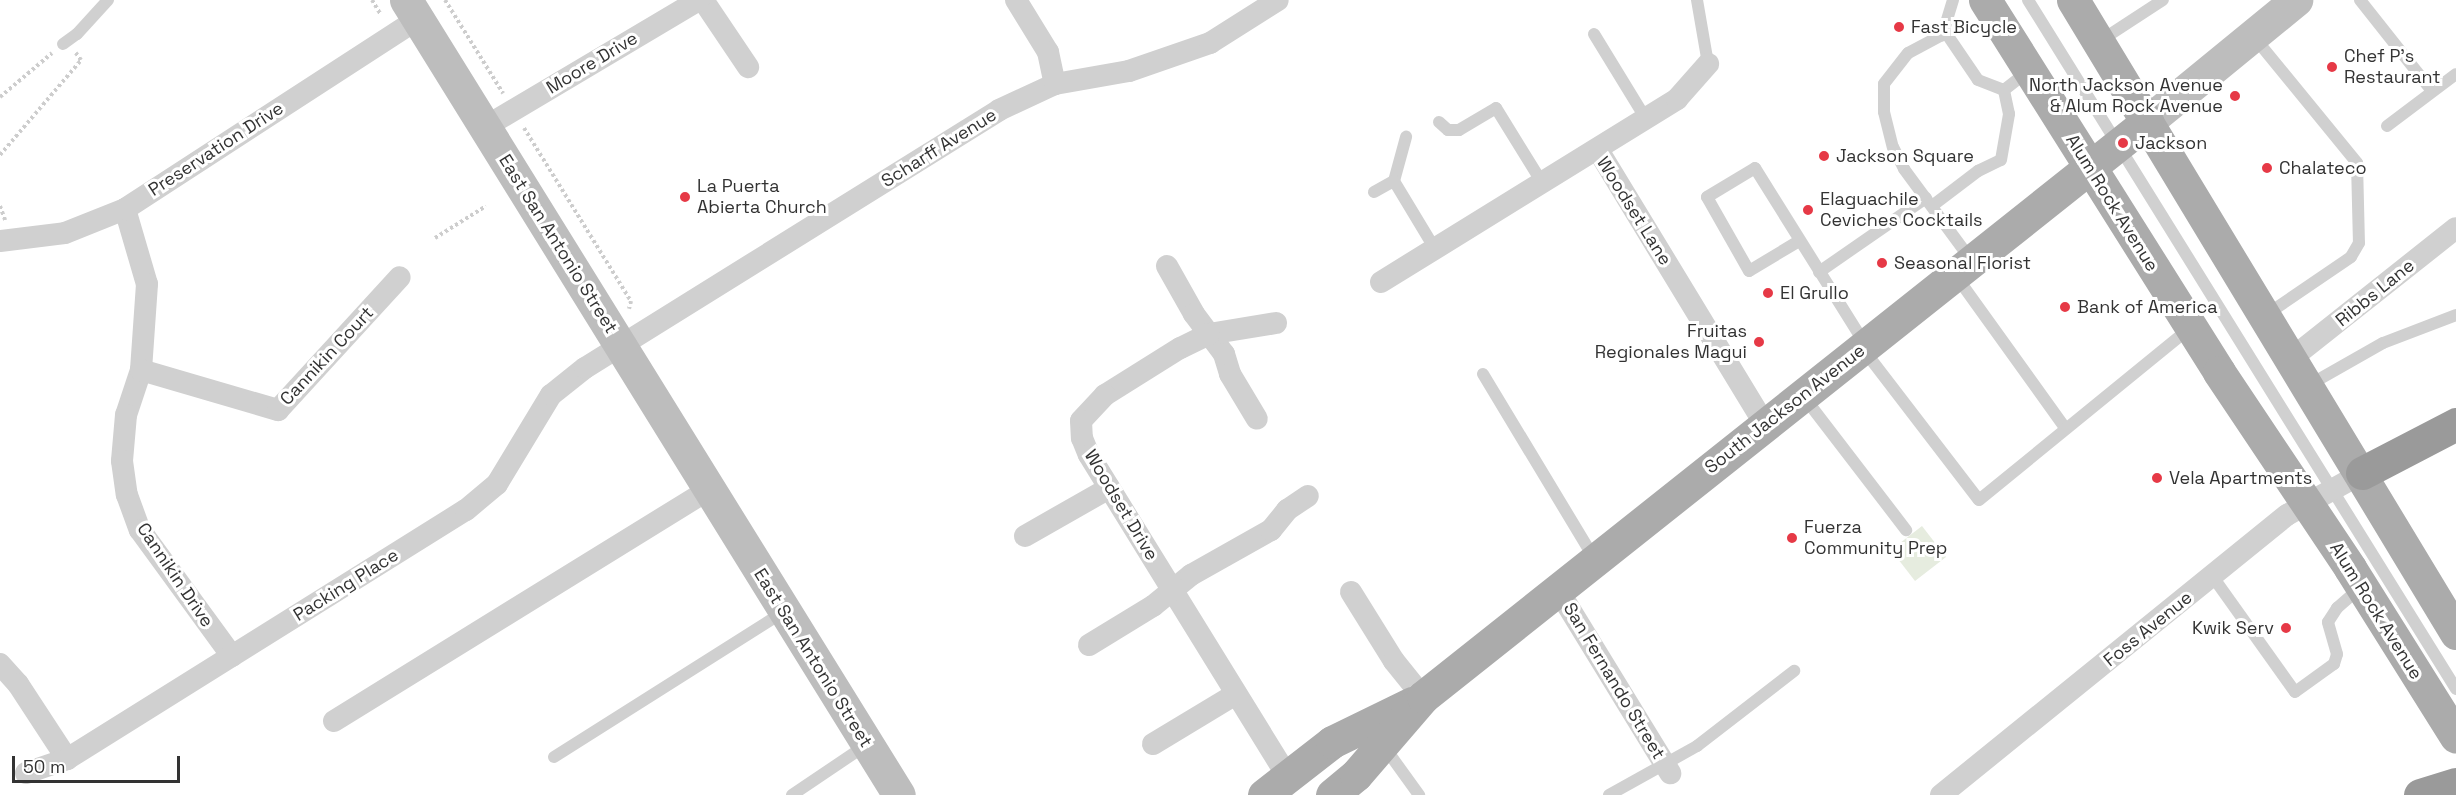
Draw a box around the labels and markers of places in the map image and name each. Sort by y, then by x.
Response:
place label: Fast Bicycle [1911,16,2017,38]
marker: Fast Bicycle [1892,20,1906,34]
place label: Chef P's Restaurant [2344,46,2441,88]
marker: Chef P's Restaurant [2325,60,2339,74]
place label: North Jackson Avenue & Alum Rock Avenue [2029,75,2223,118]
marker: North Jackson Avenue & Alum Rock Avenue [2228,89,2242,103]
place label: Jackson [2135,132,2207,154]
marker: Jackson [2116,136,2130,150]
place label: Jackson Square [1836,145,1974,167]
marker: Jackson Square [1817,149,1831,163]
place label: Chalateco [2279,157,2367,179]
marker: Chalateco [2260,161,2274,175]
place label: La Puerta Abierta Church [697,176,827,219]
place label: Elaguachile Ceviches Cocktails [1820,189,1983,232]
marker: La Puerta Abierta Church [678,190,692,204]
marker: Elaguachile Ceviches Cocktails [1801,203,1815,217]
place label: Seasonal Florist [1894,252,2031,274]
marker: Seasonal Florist [1875,256,1889,270]
place label: El Grullo [1780,282,1849,304]
marker: El Grullo [1761,286,1775,300]
place label: Bank of America [2077,296,2218,318]
marker: Bank of America [2058,300,2072,314]
place label: Fruitas Regionales Magui [1595,321,1747,364]
marker: Fruitas Regionales Magui [1752,335,1766,349]
place label: Vela Apartments [2169,467,2313,489]
marker: Vela Apartments [2150,471,2164,485]
place label: Fuerza Community Prep [1804,517,1947,560]
marker: Fuerza Community Prep [1785,531,1799,545]
place label: Kwik Serv [2192,617,2274,639]
marker: Kwik Serv [2279,621,2293,635]

